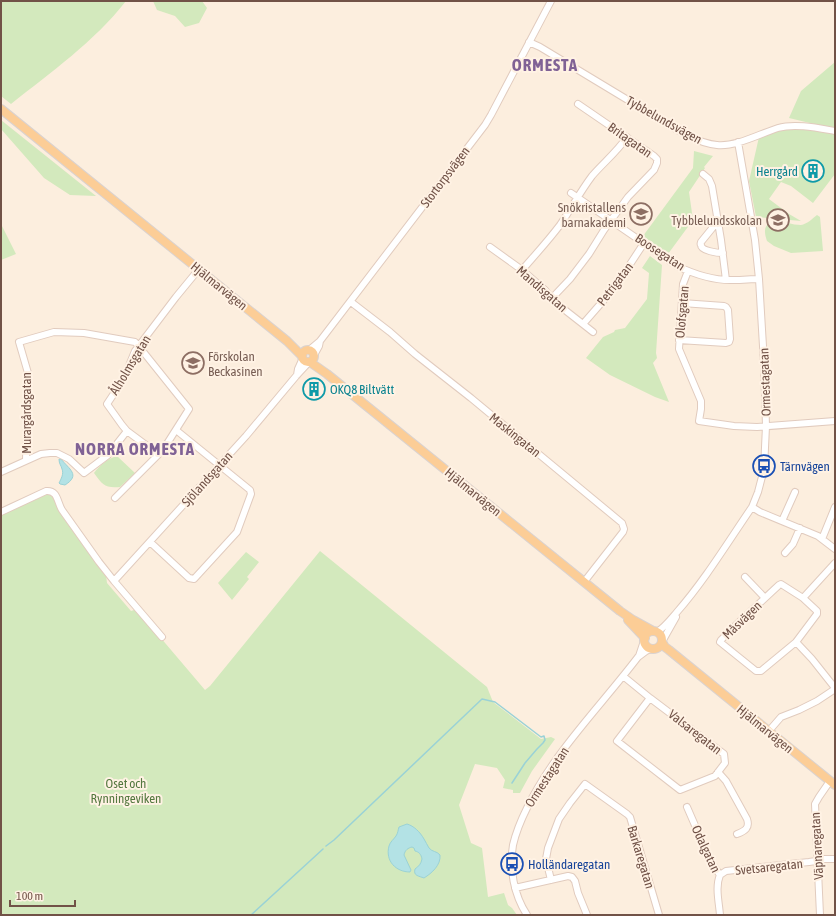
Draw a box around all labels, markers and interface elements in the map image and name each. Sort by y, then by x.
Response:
district label: ORMESTA [512,55,578,75]
street label: Tybbelundsvägen [623,93,705,147]
street label: Britagatan [605,119,655,161]
street label: Stortorpsvägen [417,144,473,210]
building icon: Herrgård [800,158,826,184]
place label: Herrgård [756,164,798,179]
place label: Snökristallens barnakademi [558,200,626,230]
school or university icon: Snökristallens barnakademi [628,201,654,227]
school or university icon: Tybblelundsskolan [765,207,791,233]
place label: Tybblelundsskolan [671,213,762,228]
street label: Boosegatan [632,230,688,274]
street label: Hjälmarvägen [188,259,250,313]
street label: Petrigatan [594,259,636,309]
street label: Mandisgatan [514,263,570,315]
street label: Olofsgatan [672,285,692,339]
street label: Ålholmsgatan [106,332,154,398]
street label: Ormestagatan [756,347,774,417]
place label: Förskolan Beckasinen [208,349,263,379]
school or university icon: Förskolan Beckasinen [180,350,206,376]
street label: Murargårdsgatan [19,372,34,454]
building icon: OKQ8 Biltvätt [301,376,327,402]
place label: OKQ8 Biltvätt [330,382,394,397]
street label: Maskingatan [486,410,544,460]
district label: NORRA ORMESTA [75,439,195,459]
street label: Sjölandsgatan [178,448,236,510]
bus stop icon: Tärnvägen [751,453,777,479]
place label: Tärnvägen [780,459,830,474]
street label: Hjälmarvägen [442,465,504,519]
street label: Måsvägen [719,598,765,642]
street label: Hjälmarvägen [734,702,796,756]
street label: Valsaregatan [665,707,725,757]
street label: Ormestagatan [522,744,572,810]
park label: Oset och Rynningeviken [91,776,161,806]
street label: Väpnaregatan [808,812,826,880]
street label: Odalgatan [689,823,723,875]
street label: Barkaregatan [624,824,658,890]
bus stop icon: Holländaregatan [499,851,525,877]
street label: Svetsaregatan [734,856,804,878]
place label: Holländaregatan [528,857,610,872]
scale bar [10,882,75,908]
text: 100 m [16,889,43,903]

